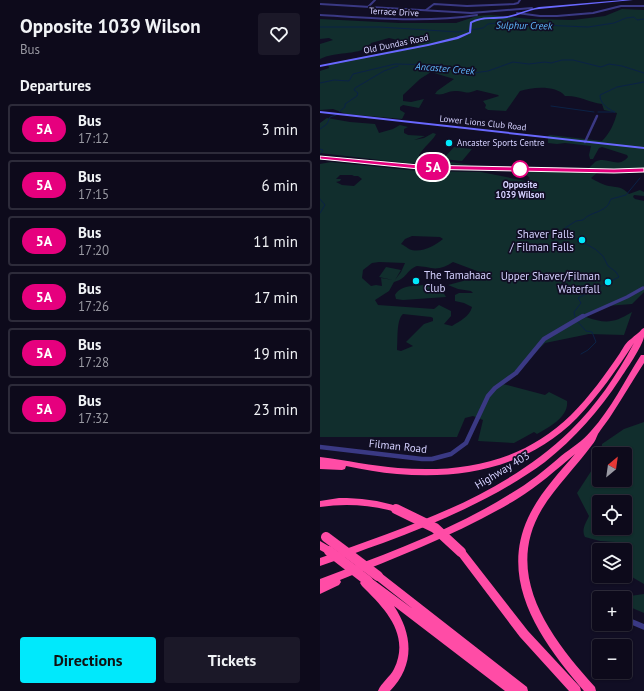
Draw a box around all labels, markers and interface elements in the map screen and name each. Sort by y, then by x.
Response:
street label: Terrace Drive [369,5,420,18]
button: heart [258,13,300,55]
text: Opposite 1039 Wilson [20,14,201,38]
water label: Sulphur Creek [496,19,553,33]
street label: Old Dundas Road [362,31,430,56]
text: Bus [20,41,40,58]
water label: Ancaster Creek [414,59,476,78]
text: Departures [20,76,91,95]
text: Bus [78,111,101,130]
street label: Lower Lions Club Road [439,112,527,133]
text: 5A [36,120,52,138]
text: 3 min [261,120,298,139]
text: 17:12 [78,130,109,147]
place label: Ancaster Sports Centre [457,137,545,148]
marker: Ancaster Sports Centre [444,138,454,148]
line badge: 5A [415,154,451,180]
text: 5A [425,158,441,176]
marker: Opposite 1039 Wilson [511,160,529,178]
text: Bus [78,167,101,186]
text: 5A [36,176,52,194]
text: 6 min [261,176,298,195]
place label: Opposite 1039 Wilson [496,179,545,200]
text: 17:15 [78,186,109,203]
text: Bus [78,223,101,242]
place label: Shaver Falls / Filman Falls [509,227,574,254]
text: 5A [36,232,52,250]
text: 11 min [253,232,298,251]
marker: Shaver Falls / Filman Falls [577,235,587,245]
text: 17:20 [78,242,109,259]
place label: The Tamahaac Club [424,268,491,295]
place label: Upper Shaver/Filman Waterfall [501,269,601,296]
marker: The Tamahaac Club [411,276,421,286]
marker: Upper Shaver/Filman Waterfall [603,277,613,287]
text: Bus [78,279,101,298]
text: 5A [36,288,52,306]
text: 17 min [254,288,298,307]
text: 17:26 [78,298,109,315]
text: Bus [78,335,101,354]
text: 5A [36,344,52,362]
text: 19 min [253,344,298,363]
text: 17:28 [78,354,109,371]
text: Bus [78,391,101,410]
text: 5A [36,400,52,418]
text: 23 min [253,400,298,419]
text: 17:32 [78,410,109,427]
street label: Filman Road [368,436,428,456]
north arrow [592,447,632,487]
map controls [592,447,632,679]
street label: Highway 403 [472,448,532,492]
button: locate [592,495,632,535]
button: layers [592,543,632,583]
button: + [592,591,632,631]
button: Directions [20,637,156,683]
button: Tickets [164,637,300,683]
button: − [592,639,632,679]

